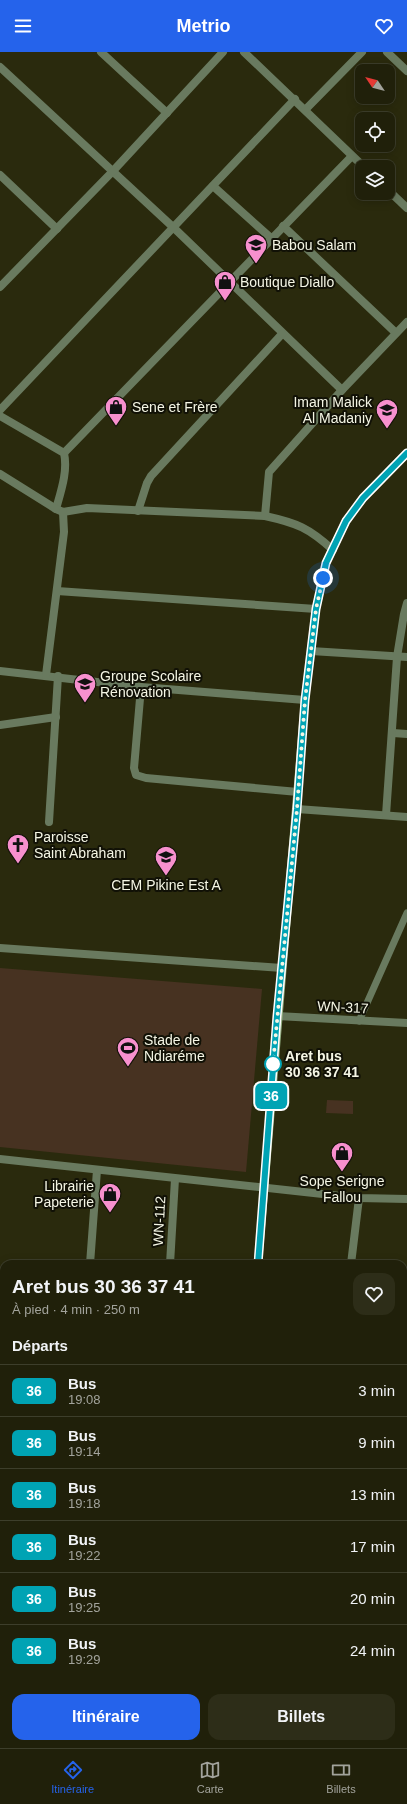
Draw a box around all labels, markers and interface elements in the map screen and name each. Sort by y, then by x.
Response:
icon: menu [12,15,34,37]
icon: heart [373,15,395,37]
text: Metrio [177,16,231,36]
north arrow [355,64,395,104]
map controls [355,64,395,200]
button: locate [355,112,395,152]
button: layers [355,160,395,200]
school or university icon: Babou Salam [243,232,269,265]
place label: Babou Salam [272,237,356,253]
shop icon: Boutique Diallo [212,269,238,302]
place label: Boutique Diallo [240,274,334,290]
shop icon: Sene et Frère [103,394,129,427]
place label: Imam Malick Al Madaniy [293,394,373,426]
school or university icon: Imam Malick Al Madaniy [374,397,400,430]
place label: Sene et Frère [132,399,218,415]
your location [313,568,333,588]
place label: Groupe Scolaire Rénovation [100,668,201,700]
school or university icon: Groupe Scolaire Rénovation [72,671,98,704]
place label: Paroisse Saint Abraham [34,829,126,861]
church icon: Paroisse Saint Abraham [5,832,31,865]
school or university icon: CEM Pikine Est A [153,844,179,877]
place label: CEM Pikine Est A [111,877,222,893]
street label: WN-317 [317,998,369,1016]
place label: Stade de Ndiaréme [144,1032,205,1064]
sports icon: Stade de Ndiaréme [115,1035,141,1068]
place label: Aret bus 30 36 37 41 [285,1048,359,1080]
marker: Aret bus 30 36 37 41 [264,1055,282,1073]
line badge: 36 [253,1083,289,1109]
text: 36 [263,1088,279,1104]
shop icon: Sope Serigne Fallou [329,1140,355,1173]
place label: Sope Serigne Fallou [300,1173,385,1205]
place label: Librairie Papeterie [34,1178,94,1210]
shop icon: Librairie Papeterie [97,1181,123,1214]
street label: WN-112 [150,1195,168,1247]
button: heart [353,1273,395,1315]
text: Aret bus 30 36 37 41 [12,1276,195,1297]
text: À pied · 4 min · 250 m [12,1302,140,1317]
text: Départs [12,1337,68,1354]
text: Bus [68,1375,96,1392]
text: 3 min [358,1382,395,1399]
text: 36 [26,1383,42,1399]
text: 19:08 [68,1392,101,1407]
text: Bus [68,1427,96,1444]
text: 9 min [358,1434,395,1451]
text: 36 [26,1435,42,1451]
text: 19:14 [68,1444,101,1459]
text: Bus [68,1479,96,1496]
text: 13 min [350,1486,395,1503]
text: 36 [26,1487,42,1503]
text: 19:18 [68,1496,101,1511]
text: Bus [68,1531,96,1548]
text: 17 min [350,1538,395,1555]
text: 36 [26,1539,42,1555]
text: 19:22 [68,1548,101,1563]
text: Bus [68,1583,96,1600]
text: 20 min [350,1590,395,1607]
text: 36 [26,1591,42,1607]
text: 19:25 [68,1600,101,1615]
text: Bus [68,1635,96,1652]
text: 24 min [350,1642,395,1659]
text: 36 [26,1643,42,1659]
text: 19:29 [68,1652,101,1667]
button: Itinéraire [12,1694,200,1740]
button: Billets [208,1694,395,1740]
tab: Itinéraire [51,1759,94,1795]
tab: Carte [197,1759,224,1795]
tab: Billets [326,1759,356,1795]

